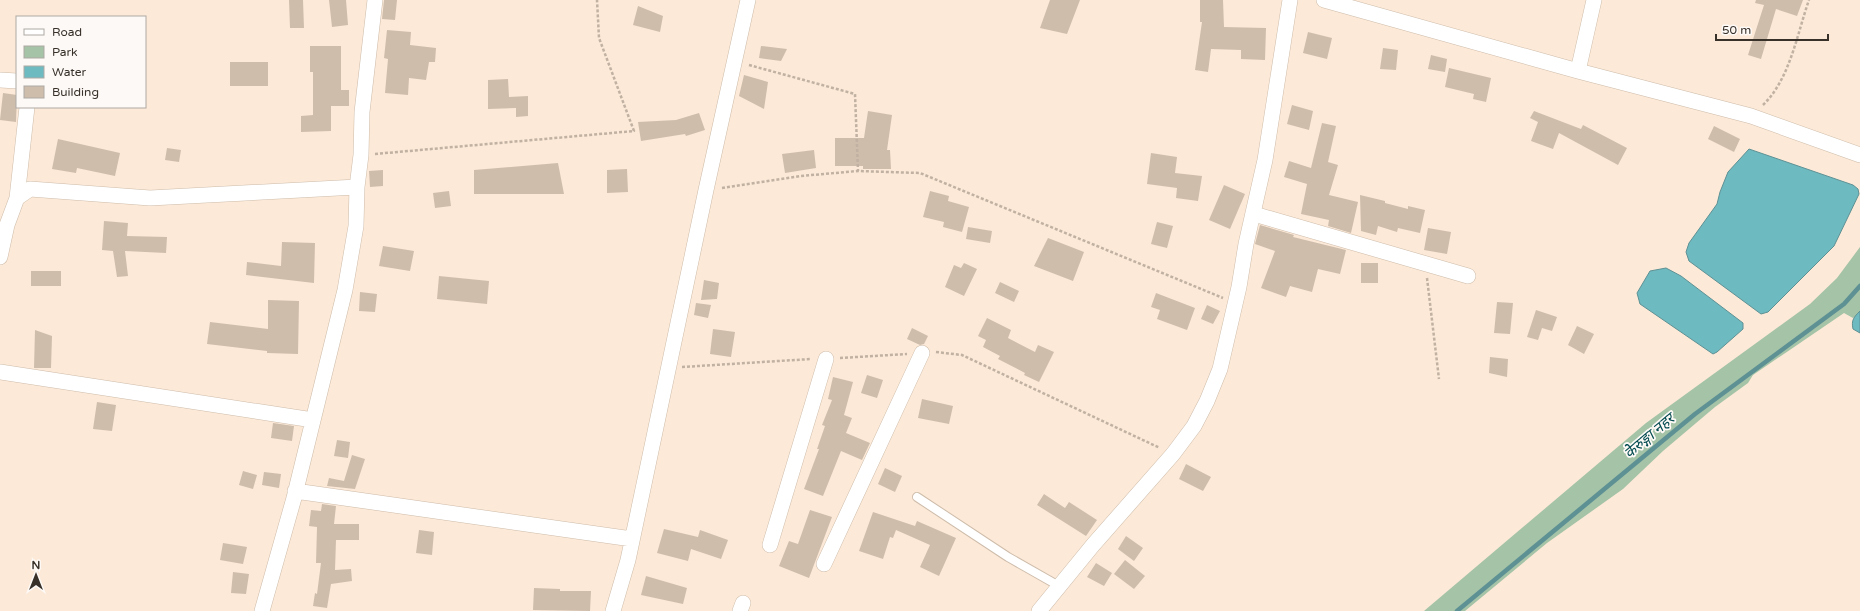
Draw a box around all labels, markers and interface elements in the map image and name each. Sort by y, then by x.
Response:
legend [16,16,146,108]
scale bar [1716,16,1828,42]
text: 50 m [1722,23,1751,37]
text: Road [52,25,82,39]
text: Park [52,45,78,59]
text: Water [52,65,87,79]
text: Building [52,85,99,99]
water label: केेरुङ्गा नहर [1620,408,1680,462]
north arrow [16,555,56,595]
text: N [32,559,40,572]

